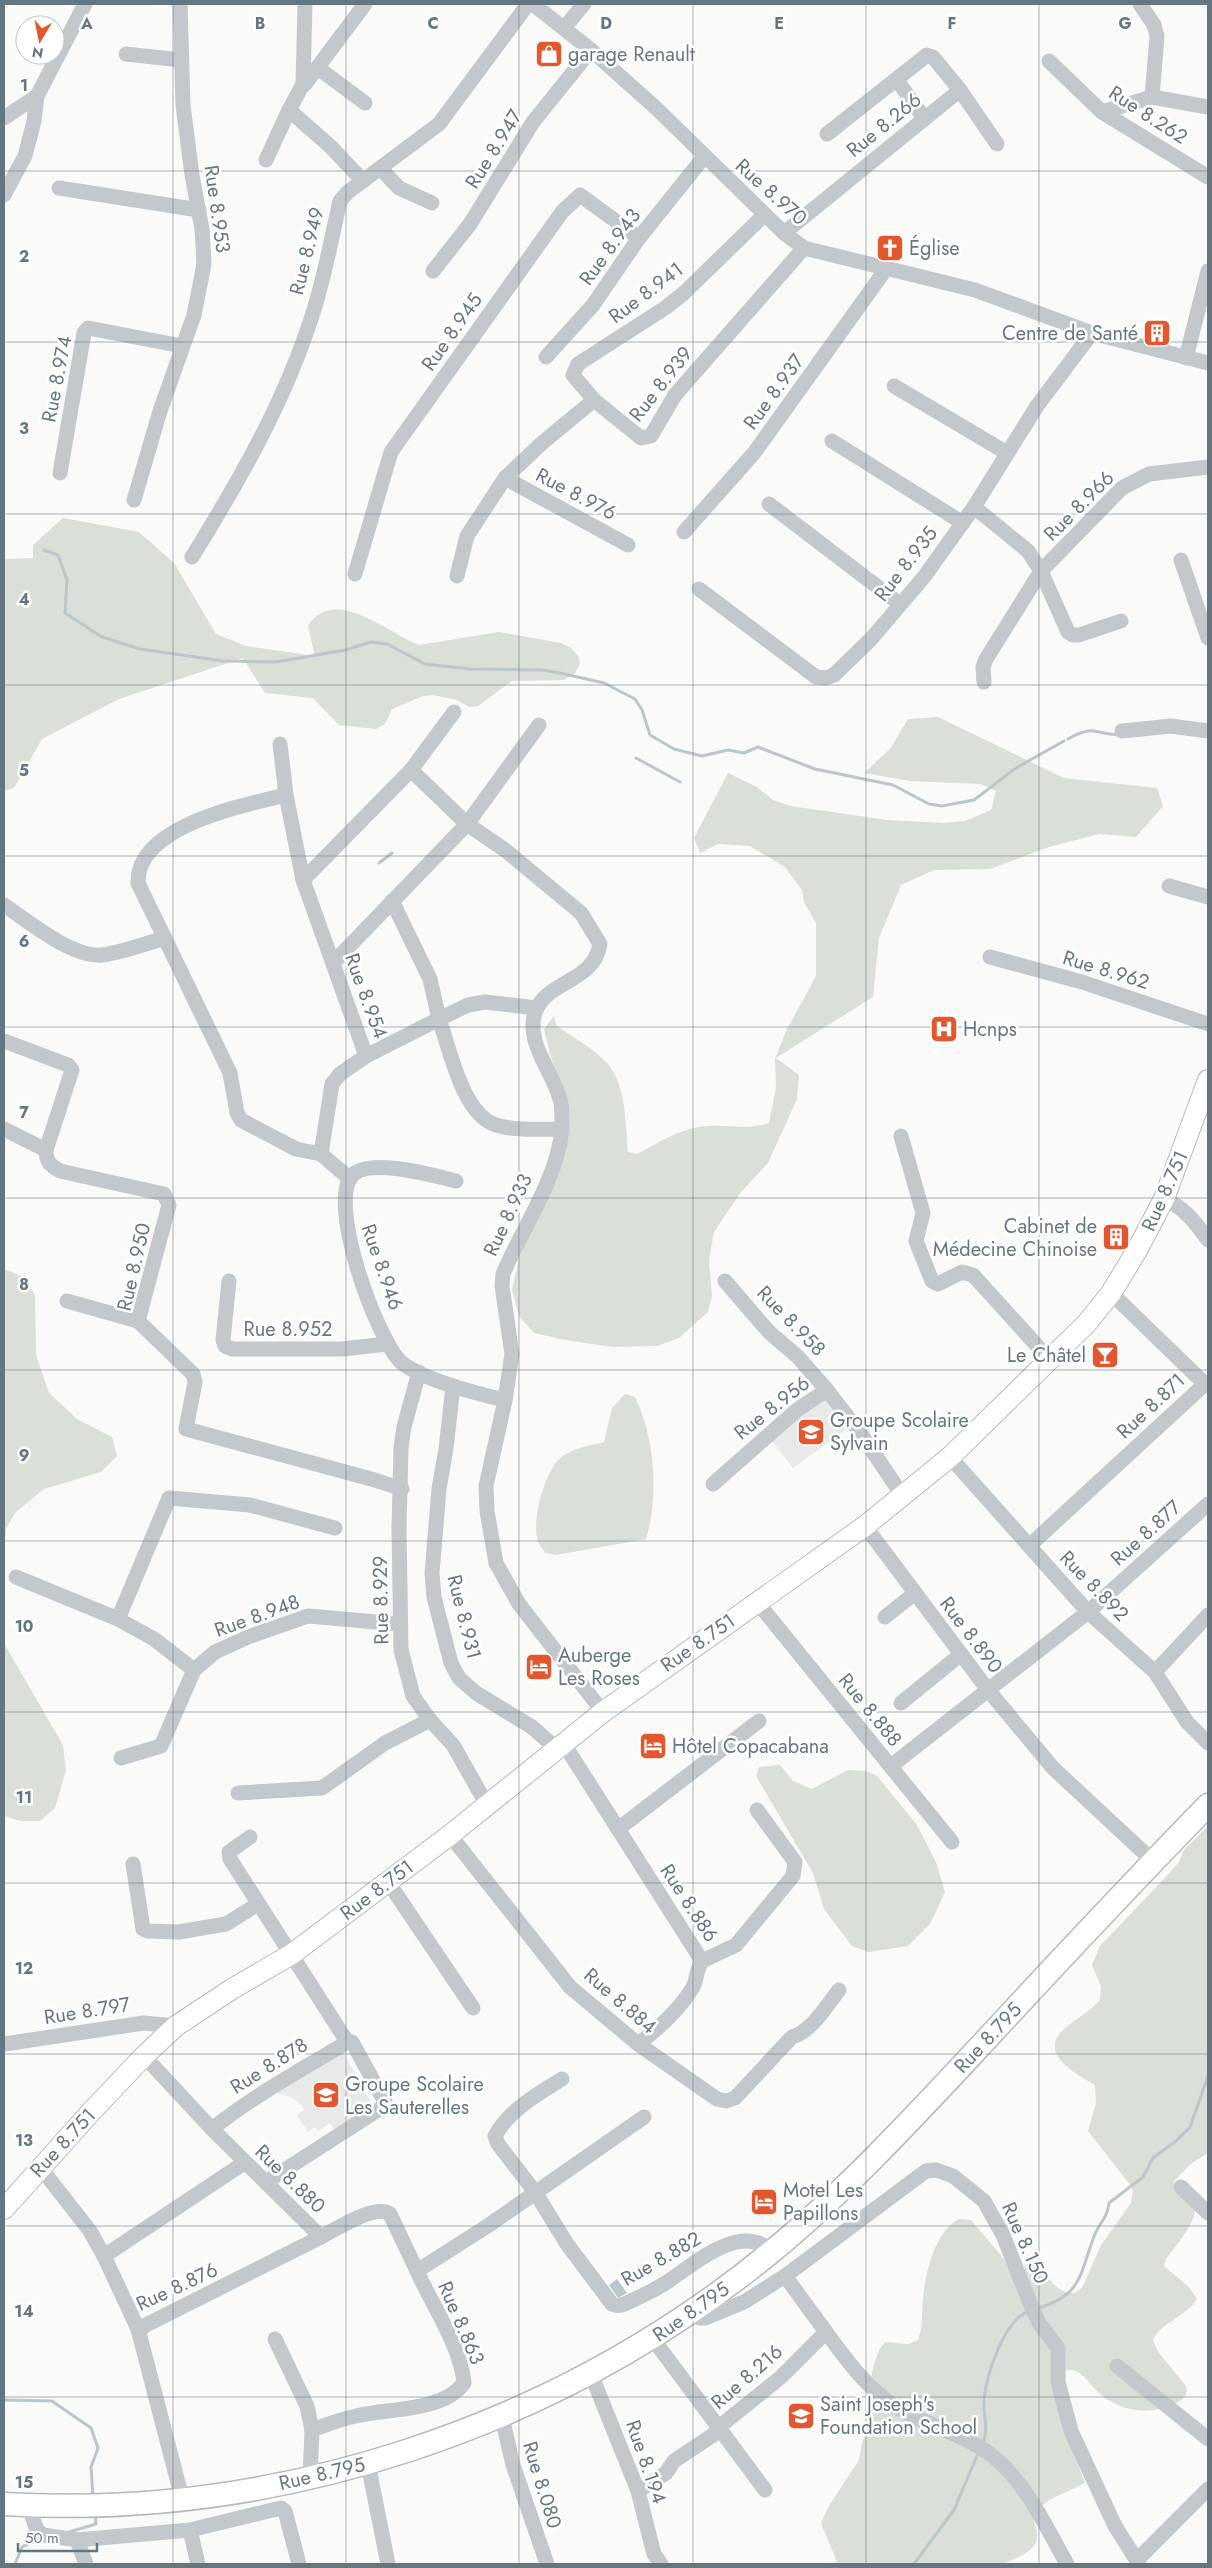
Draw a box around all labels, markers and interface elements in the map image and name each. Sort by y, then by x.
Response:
text: A [80,12,93,35]
text: B [255,12,265,35]
text: C [427,12,439,35]
text: D [600,12,612,35]
text: E [774,12,784,35]
text: F [948,12,956,35]
text: G [1118,12,1132,35]
north arrow [15,15,65,65]
shop icon: garage Renault [534,39,564,69]
place label: garage Renault [568,40,695,69]
text: N [31,42,45,64]
text: 1 [20,74,28,97]
street label: Rue 8.262 [1103,79,1193,151]
street label: Rue 8.266 [840,86,928,164]
street label: Rue 8.947 [458,103,530,194]
street label: Rue 8.970 [729,152,813,232]
street label: Rue 8.953 [196,163,238,255]
street label: Rue 8.943 [572,203,648,291]
street label: Rue 8.949 [282,204,332,298]
church icon: Église [875,233,905,263]
place label: Église [909,234,960,263]
text: 2 [19,245,29,268]
street label: Rue 8.941 [603,255,689,331]
street label: Rue 8.945 [415,287,489,377]
building icon: Centre de Santé [1142,318,1172,348]
place label: Centre de Santé [1002,319,1138,348]
street label: Rue 8.974 [34,333,80,425]
street label: Rue 8.939 [622,340,700,428]
street label: Rue 8.937 [737,348,812,436]
text: 3 [19,417,29,440]
street label: Rue 8.976 [531,461,621,527]
street label: Rue 8.966 [1037,464,1121,548]
street label: Rue 8.935 [867,520,945,608]
text: 4 [18,588,30,611]
text: 5 [19,759,29,782]
text: 6 [19,930,29,953]
street label: Rue 8.962 [1059,943,1153,997]
street label: Rue 8.954 [337,949,395,1043]
hospital icon: Hcnps [929,1014,959,1044]
place label: Hcnps [963,1015,1017,1044]
text: 7 [19,1101,29,1124]
street label: Rue 8.751 [1134,1146,1196,1236]
street label: Rue 8.933 [476,1169,540,1261]
place label: Cabinet de Médecine Chinoise [933,1212,1097,1264]
street label: Rue 8.950 [110,1220,158,1314]
street label: Rue 8.946 [354,1220,410,1314]
building icon: Cabinet de Médecine Chinoise [1101,1222,1131,1252]
text: 8 [19,1273,29,1296]
street label: Rue 8.958 [750,1279,832,1363]
street label: Rue 8.952 [244,1315,332,1344]
bar icon: Le Châtel [1090,1340,1120,1370]
place label: Le Châtel [1007,1341,1086,1370]
street label: Rue 8.871 [1110,1366,1192,1446]
street label: Rue 8.956 [728,1369,816,1447]
place label: Groupe Scolaire Sylvain [830,1406,969,1458]
school or university icon: Groupe Scolaire Sylvain [796,1417,826,1447]
text: 9 [19,1444,29,1467]
street label: Rue 8.877 [1104,1493,1188,1573]
street label: Rue 8.892 [1053,1544,1135,1628]
street label: Rue 8.929 [366,1555,396,1645]
street label: Rue 8.931 [440,1572,488,1662]
street label: Rue 8.948 [210,1587,304,1645]
street label: Rue 8.890 [933,1591,1009,1679]
street label: Rue 8.751 [655,1607,741,1679]
text: 10 [15,1615,33,1638]
place label: Auberge Les Roses [558,1641,640,1693]
hotel icon: Auberge Les Roses [524,1652,554,1682]
street label: Rue 8.888 [831,1667,909,1753]
hotel icon: Hôtel Copacabana [638,1731,668,1761]
place label: Hôtel Copacabana [672,1732,829,1761]
text: 11 [16,1786,32,1809]
street label: Rue 8.751 [334,1853,420,1927]
street label: Rue 8.886 [653,1858,725,1948]
text: 12 [15,1957,33,1980]
street label: Rue 8.884 [577,1961,663,2041]
street label: Rue 8.797 [42,1990,132,2032]
street label: Rue 8.795 [947,1996,1029,2080]
street label: Rue 8.878 [225,2031,313,2101]
place label: Groupe Scolaire Les Sauterelles [345,2070,484,2122]
school or university icon: Groupe Scolaire Les Sauterelles [311,2080,341,2110]
street label: Rue 8.751 [23,2102,103,2184]
text: 13 [15,2129,33,2152]
street label: Rue 8.880 [248,2138,332,2220]
place label: Motel Les Papillons [783,2176,863,2228]
hotel icon: Motel Les Papillons [749,2187,779,2217]
street label: Rue 8.150 [994,2197,1056,2289]
street label: Rue 8.882 [616,2224,706,2294]
street label: Rue 8.876 [131,2255,223,2319]
street label: Rue 8.795 [647,2275,735,2349]
street label: Rue 8.863 [430,2277,492,2369]
text: 14 [14,2300,34,2323]
street label: Rue 8.216 [705,2338,789,2416]
place label: Saint Joseph's Foundation School [820,2390,977,2442]
school or university icon: Saint Joseph's Foundation School [786,2401,816,2431]
street label: Rue 8.194 [618,2416,674,2508]
street label: Rue 8.080 [515,2438,569,2532]
street label: Rue 8.795 [276,2450,368,2498]
text: 15 [15,2471,33,2494]
scale bar [18,2520,96,2552]
text: 50 m [25,2527,59,2549]

